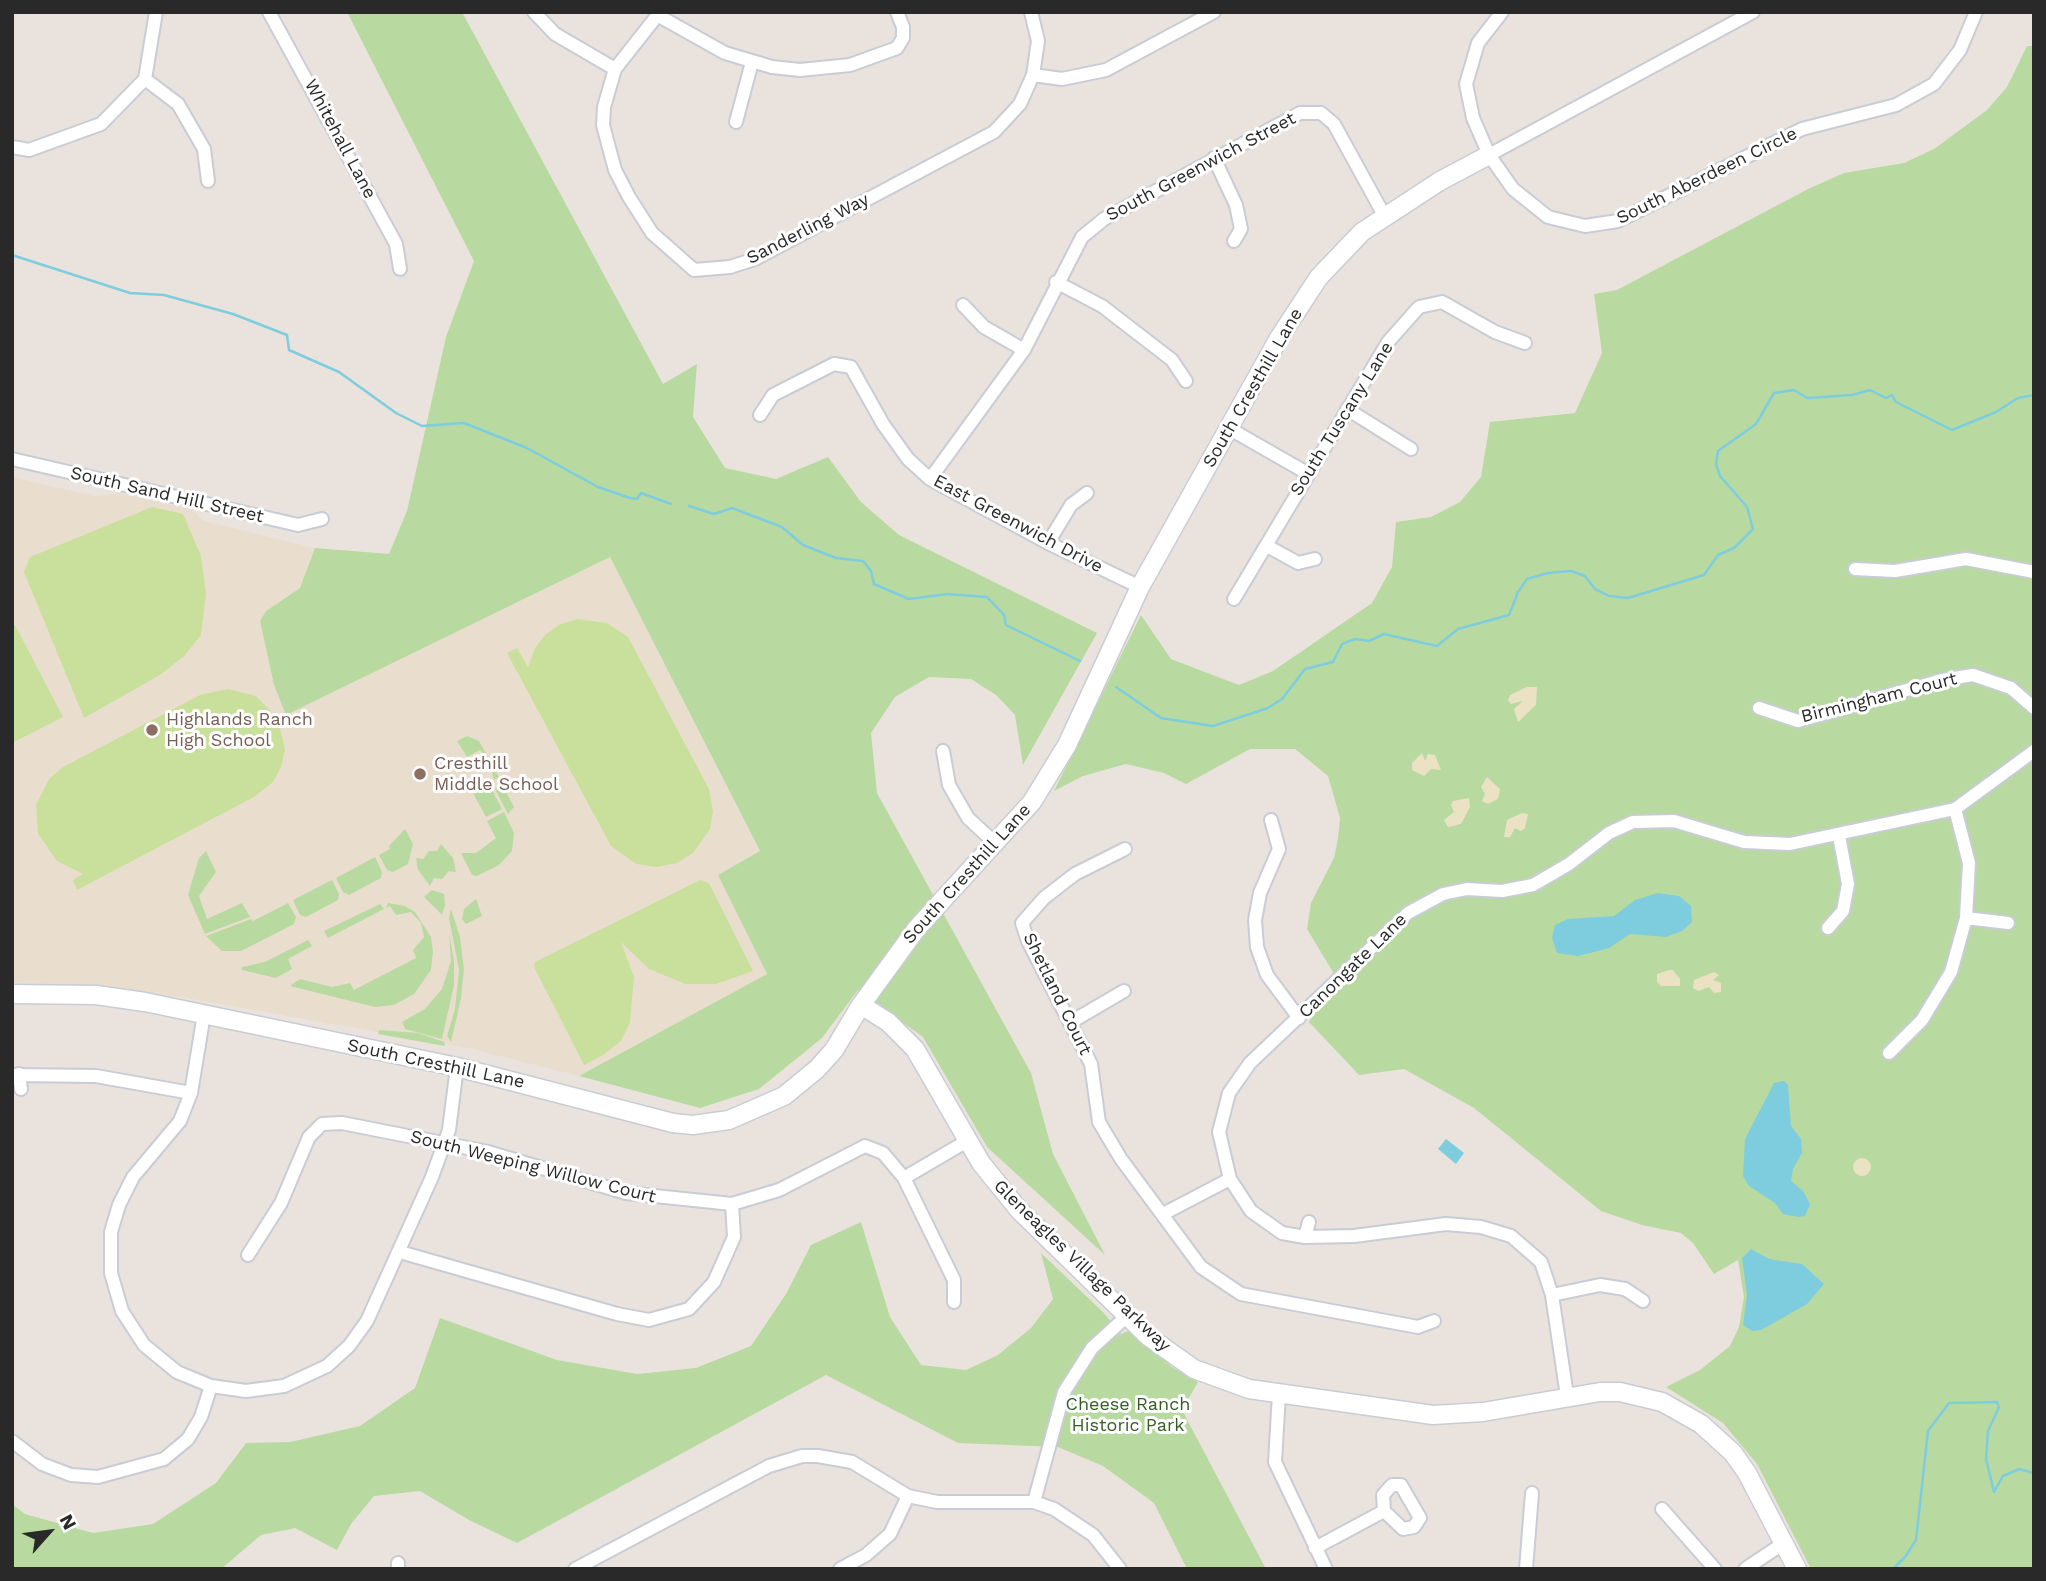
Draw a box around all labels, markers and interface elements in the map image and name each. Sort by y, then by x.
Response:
street label: Whitehall Lane [299,76,381,202]
street label: South Greenwich Street [1103,108,1299,226]
street label: South Aberdeen Circle [1613,123,1801,229]
street label: Sanderling Way [743,189,873,269]
street label: South Cresthill Lane [1198,304,1308,472]
street label: South Tuscany Lane [1286,338,1398,500]
street label: South Sand Hill Street [68,462,266,528]
street label: East Greenwich Drive [930,470,1106,578]
street label: Birmingham Court [1799,668,1959,728]
place label: Highlands Ranch High School [166,709,313,752]
marker: Highlands Ranch High School [144,722,160,738]
place label: Cresthill Middle School [434,753,559,796]
marker: Cresthill Middle School [412,766,428,782]
street label: South Cresthill Lane [899,800,1035,948]
street label: Canongate Lane [1295,909,1411,1023]
street label: Shetland Court [1018,929,1096,1059]
street label: South Cresthill Lane [345,1035,527,1093]
street label: South Weeping Willow Court [408,1126,658,1208]
street label: Gleneagles Village Parkway [989,1176,1175,1356]
park label: Cheese Ranch Historic Park [1066,1394,1190,1436]
north arrow [14,1497,84,1567]
text: N [55,1510,81,1534]

